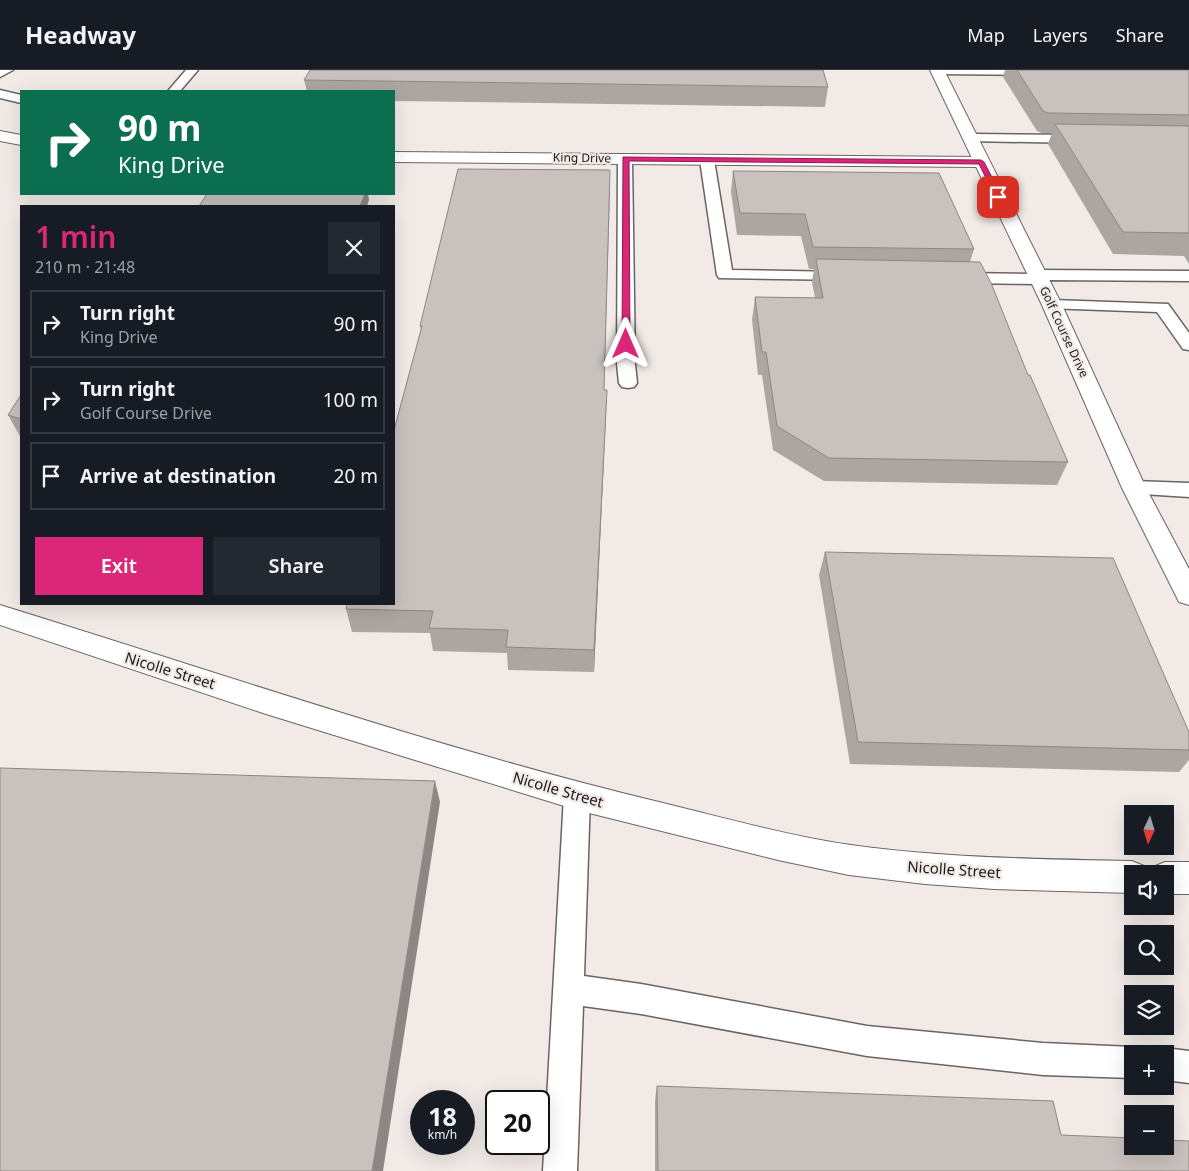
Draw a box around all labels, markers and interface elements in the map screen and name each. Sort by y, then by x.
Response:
text: Headway [25,18,136,51]
text: Map [967,23,1005,47]
text: Layers [1033,23,1088,47]
text: Share [1116,23,1164,47]
text: 90 m [118,104,201,151]
icon: right [35,110,100,175]
street label: King Drive [553,148,611,167]
text: King Drive [118,149,225,179]
pin [977,176,1019,218]
icon: arrive [984,183,1012,211]
text: 1 min [35,216,116,257]
button: close [328,222,380,274]
text: 210 m · 21:48 [35,256,135,278]
street label: Golf Course Drive [1036,283,1093,380]
text: Turn right [80,300,175,326]
icon: right [37,310,65,338]
text: 90 m [334,311,378,337]
position arrow [599,317,651,369]
text: King Drive [80,326,158,348]
text: Turn right [80,376,175,402]
icon: right [37,386,65,414]
text: 100 m [323,387,378,413]
text: Golf Course Drive [80,402,212,424]
icon: arrive [37,462,65,490]
text: Arrive at destination [80,463,276,489]
text: 20 m [334,463,378,489]
button: Exit [35,537,203,595]
button: Share [213,537,380,595]
street label: Nicolle Street [123,647,218,693]
street label: Nicolle Street [511,767,607,812]
north arrow [1124,805,1174,855]
map controls [1124,805,1174,1155]
street label: Nicolle Street [907,856,1002,882]
button: sound [1124,865,1174,915]
button: search [1124,925,1174,975]
button: layers [1124,985,1174,1035]
button: + [1124,1045,1174,1095]
speed limit sign: 20 [485,1090,550,1155]
text: 18 [428,1099,457,1133]
button: − [1124,1105,1174,1155]
text: km/h [428,1126,457,1143]

